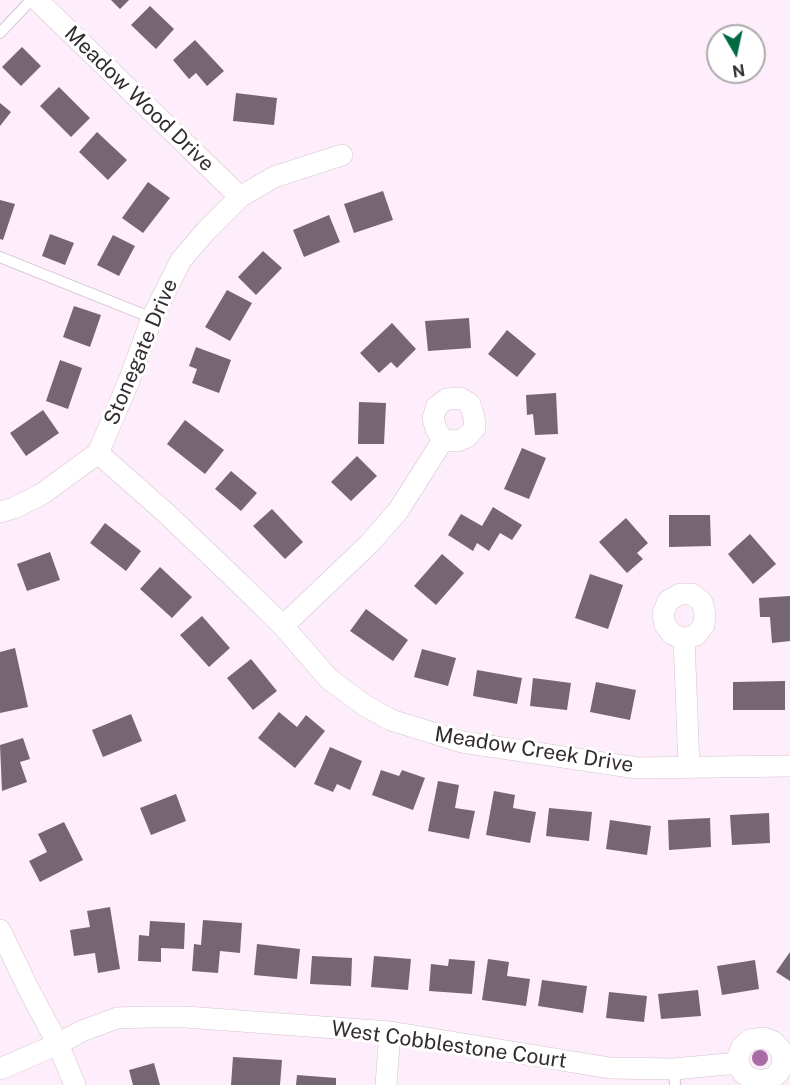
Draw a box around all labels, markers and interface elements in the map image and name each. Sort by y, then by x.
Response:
street label: Meadow Wood Drive [59,21,219,177]
north arrow [706,24,766,84]
text: N [731,60,746,81]
street label: Stonegate Drive [99,275,183,429]
street label: Meadow Creek Drive [433,722,635,778]
street label: West Cobblestone Court [330,1016,568,1074]

